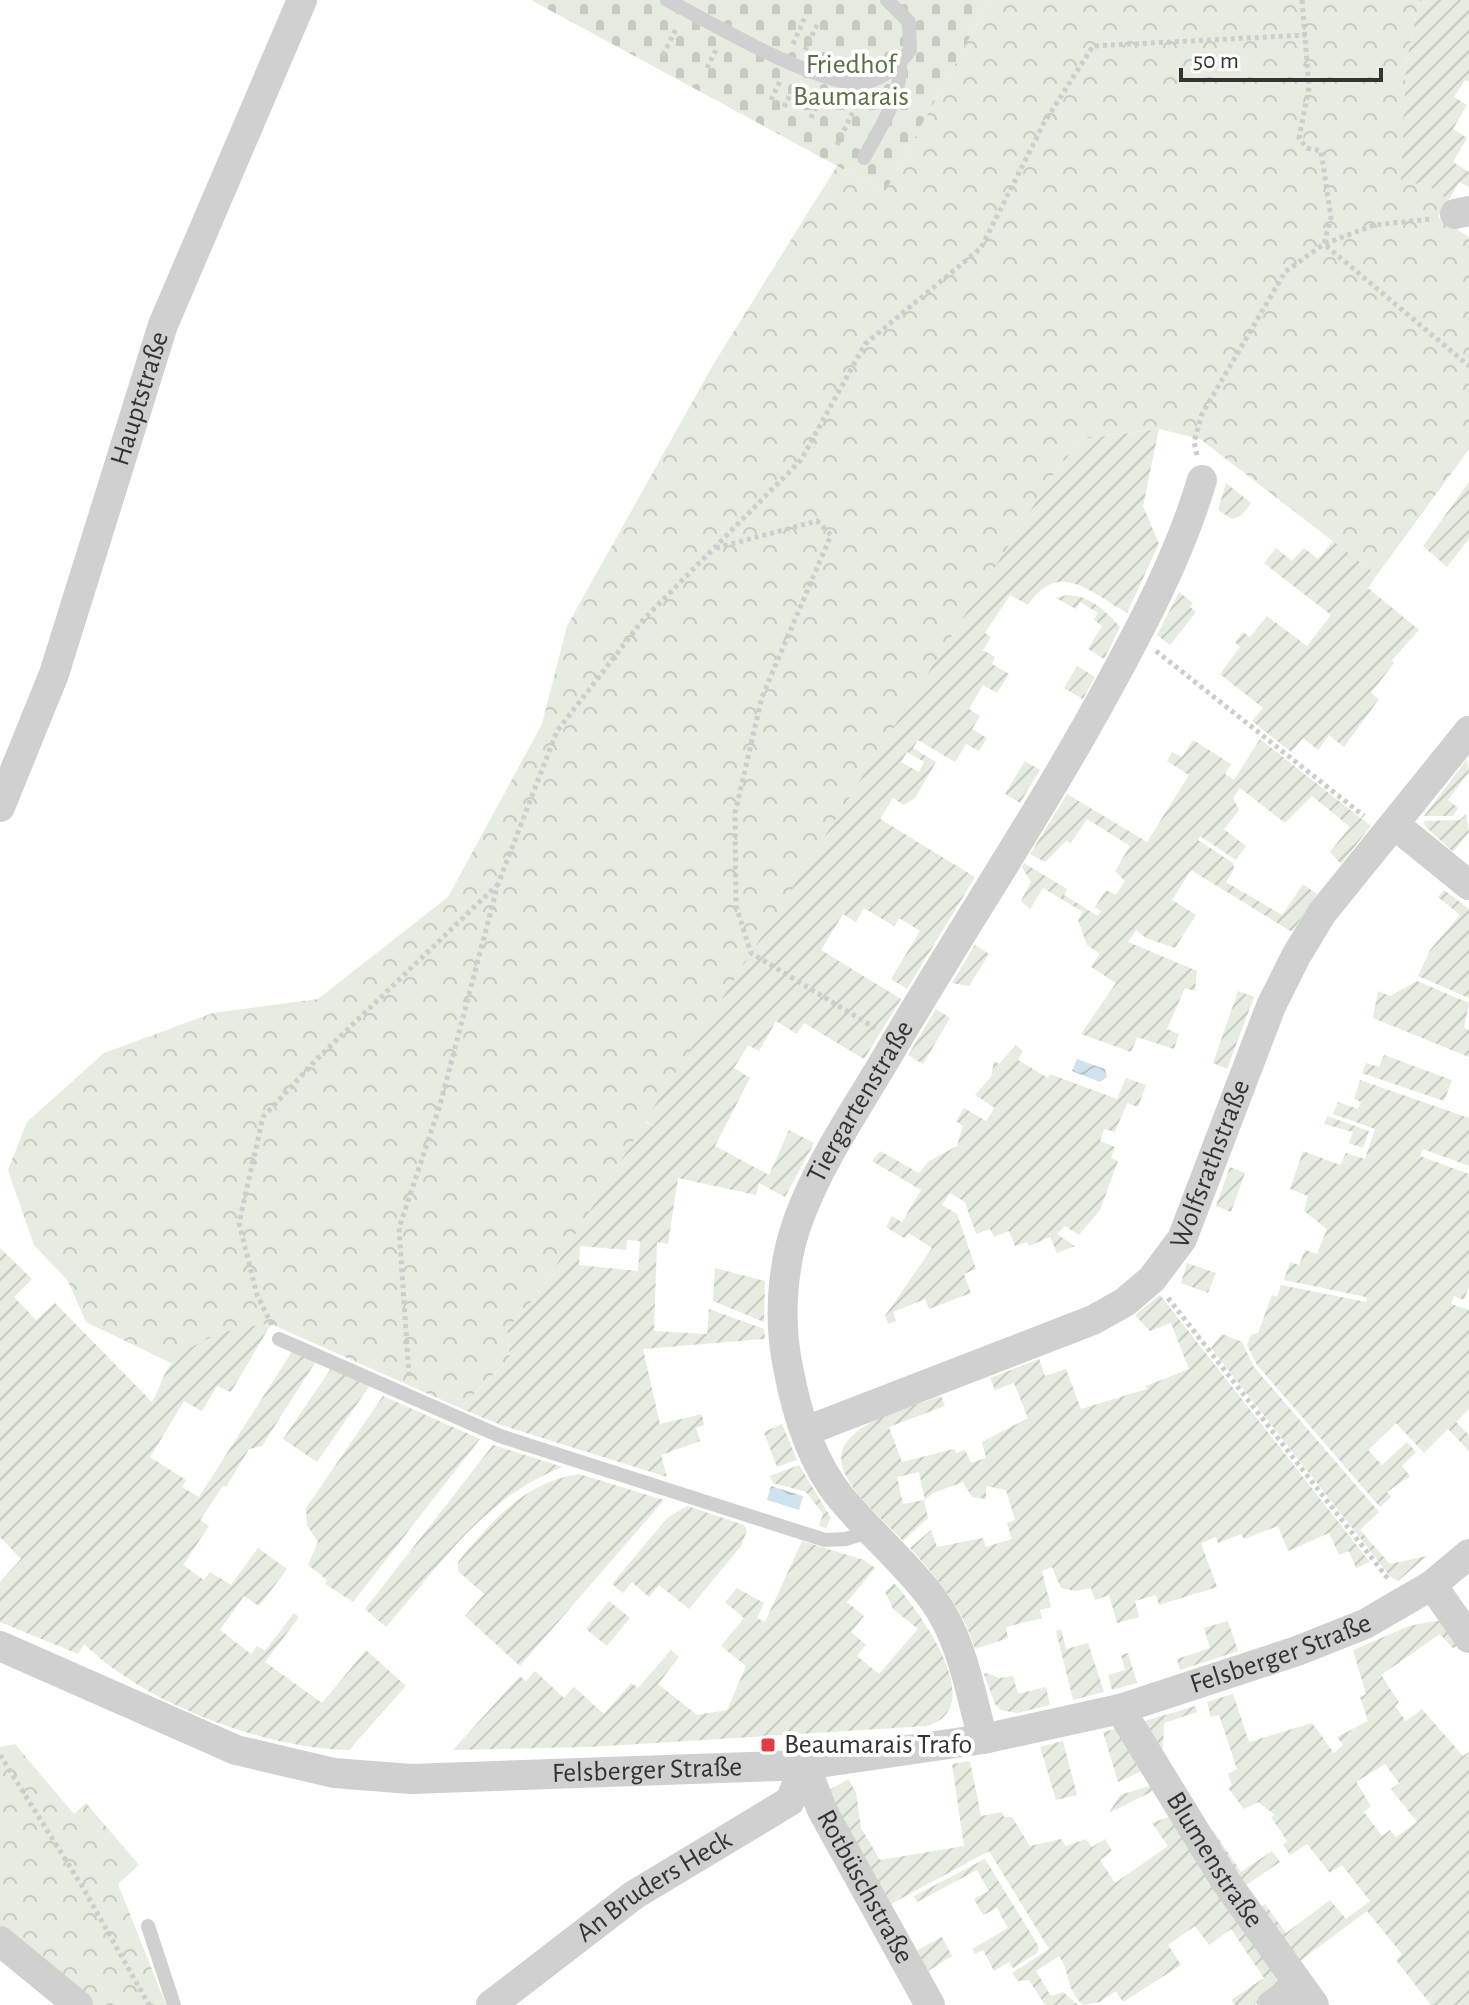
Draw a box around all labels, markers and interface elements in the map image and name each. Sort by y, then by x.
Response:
scale bar [1181,32,1381,82]
text: 50 m [1193,49,1239,73]
park label: Friedhof Baumarais [793,51,909,111]
street label: Hauptstraße [106,328,174,469]
street label: Tiergartenstraße [802,1016,919,1187]
street label: Wolfsrathstraße [1166,1076,1255,1252]
street label: Felsberger Straße [1187,1609,1375,1699]
place label: Beaumarais Trafo [784,1731,972,1759]
marker: Beaumarais Trafo [759,1736,777,1754]
street label: Felsberger Straße [551,1753,743,1788]
street label: Blumenstraße [1161,1787,1268,1933]
street label: Rotbüschstraße [811,1805,918,1969]
street label: An Bruders Heck [571,1825,737,1948]

